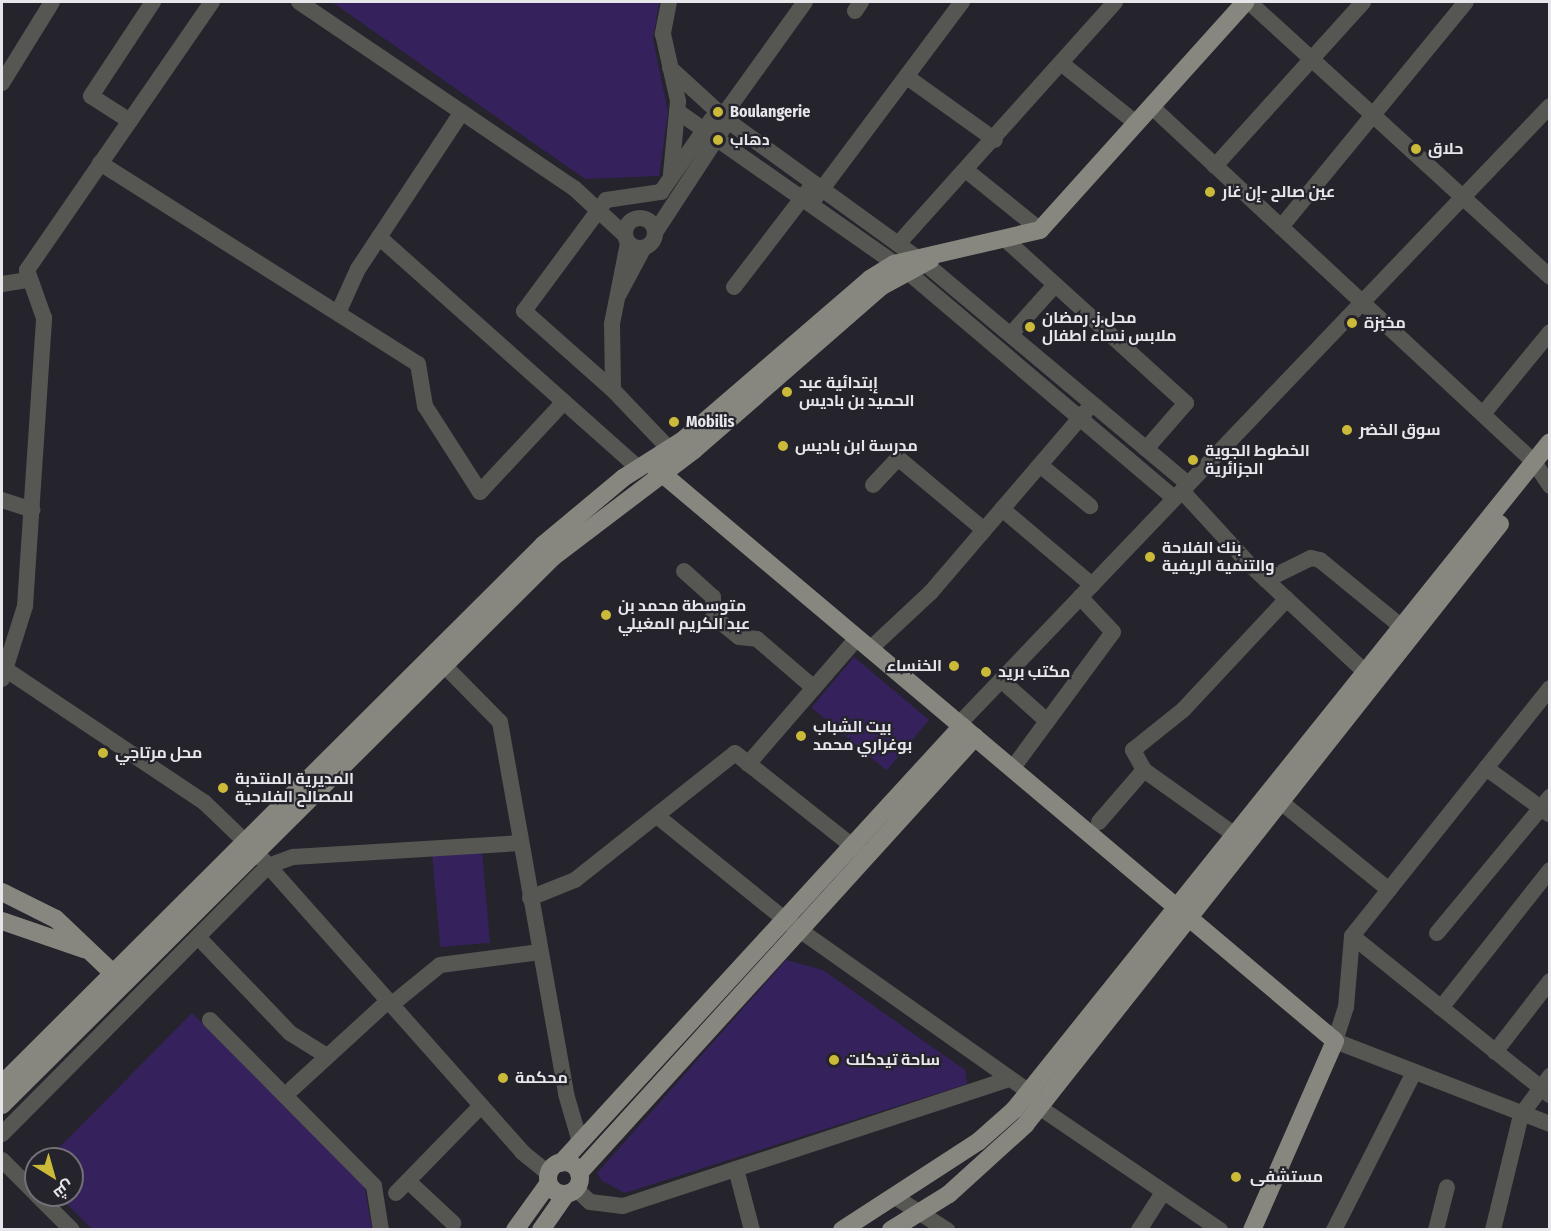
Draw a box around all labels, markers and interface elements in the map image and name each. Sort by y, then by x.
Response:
place label: Boulangerie [730,102,810,122]
marker: Boulangerie [711,105,725,119]
place label: دهاب [730,130,770,150]
marker: دهاب [711,133,725,147]
place label: حلاق [1428,139,1463,159]
marker: حلاق [1409,142,1423,156]
place label: عين صالح -إن غار [1222,182,1335,202]
marker: عين صالح -إن غار [1203,185,1217,199]
place label: محل.ز. رمضان ملابس نساء اطفال [1042,308,1177,346]
place label: مخبزة [1364,313,1406,333]
marker: مخبزة [1345,316,1359,330]
marker: محل.ز. رمضان ملابس نساء اطفال [1023,320,1037,334]
place label: إبتدائية عبد الحميد بن باديس [799,373,914,411]
marker: إبتدائية عبد الحميد بن باديس [780,385,794,399]
place label: Mobilis [686,412,734,432]
marker: Mobilis [667,415,681,429]
place label: سوق الخضر [1359,420,1441,440]
marker: سوق الخضر [1340,423,1354,437]
place label: مدرسة ابن باديس [795,436,918,456]
marker: مدرسة ابن باديس [776,439,790,453]
place label: الخطوط الجوية الجزائرية [1205,441,1310,479]
marker: الخطوط الجوية الجزائرية [1186,453,1200,467]
place label: بنك الفلاحة والتنمية الريفية [1162,538,1275,576]
marker: بنك الفلاحة والتنمية الريفية [1143,550,1157,564]
place label: متوسطة محمد بن عبد الكريم المغيلي [618,596,750,634]
marker: متوسطة محمد بن عبد الكريم المغيلي [599,608,613,622]
place label: الخنساء [887,656,942,676]
marker: الخنساء [947,659,961,673]
place label: مكتب بريد [998,662,1070,682]
marker: مكتب بريد [979,665,993,679]
place label: بيت الشباب بوغراري محمد [813,717,912,755]
marker: بيت الشباب بوغراري محمد [794,729,808,743]
place label: محل مرتاجي [115,743,202,763]
marker: محل مرتاجي [96,746,110,760]
place label: المديرية المنتدبة للمصالح الفلاحية [235,769,354,807]
marker: المديرية المنتدبة للمصالح الفلاحية [216,781,230,795]
place label: ساحة تيدكلت [846,1050,940,1070]
marker: ساحة تيدكلت [827,1053,841,1067]
place label: محكمة [515,1068,568,1088]
marker: محكمة [496,1071,510,1085]
north arrow [24,1147,84,1207]
place label: مستشفى [1250,1167,1323,1187]
marker: مستشفى [1227,1168,1245,1186]
text: ش [50,1176,78,1204]

